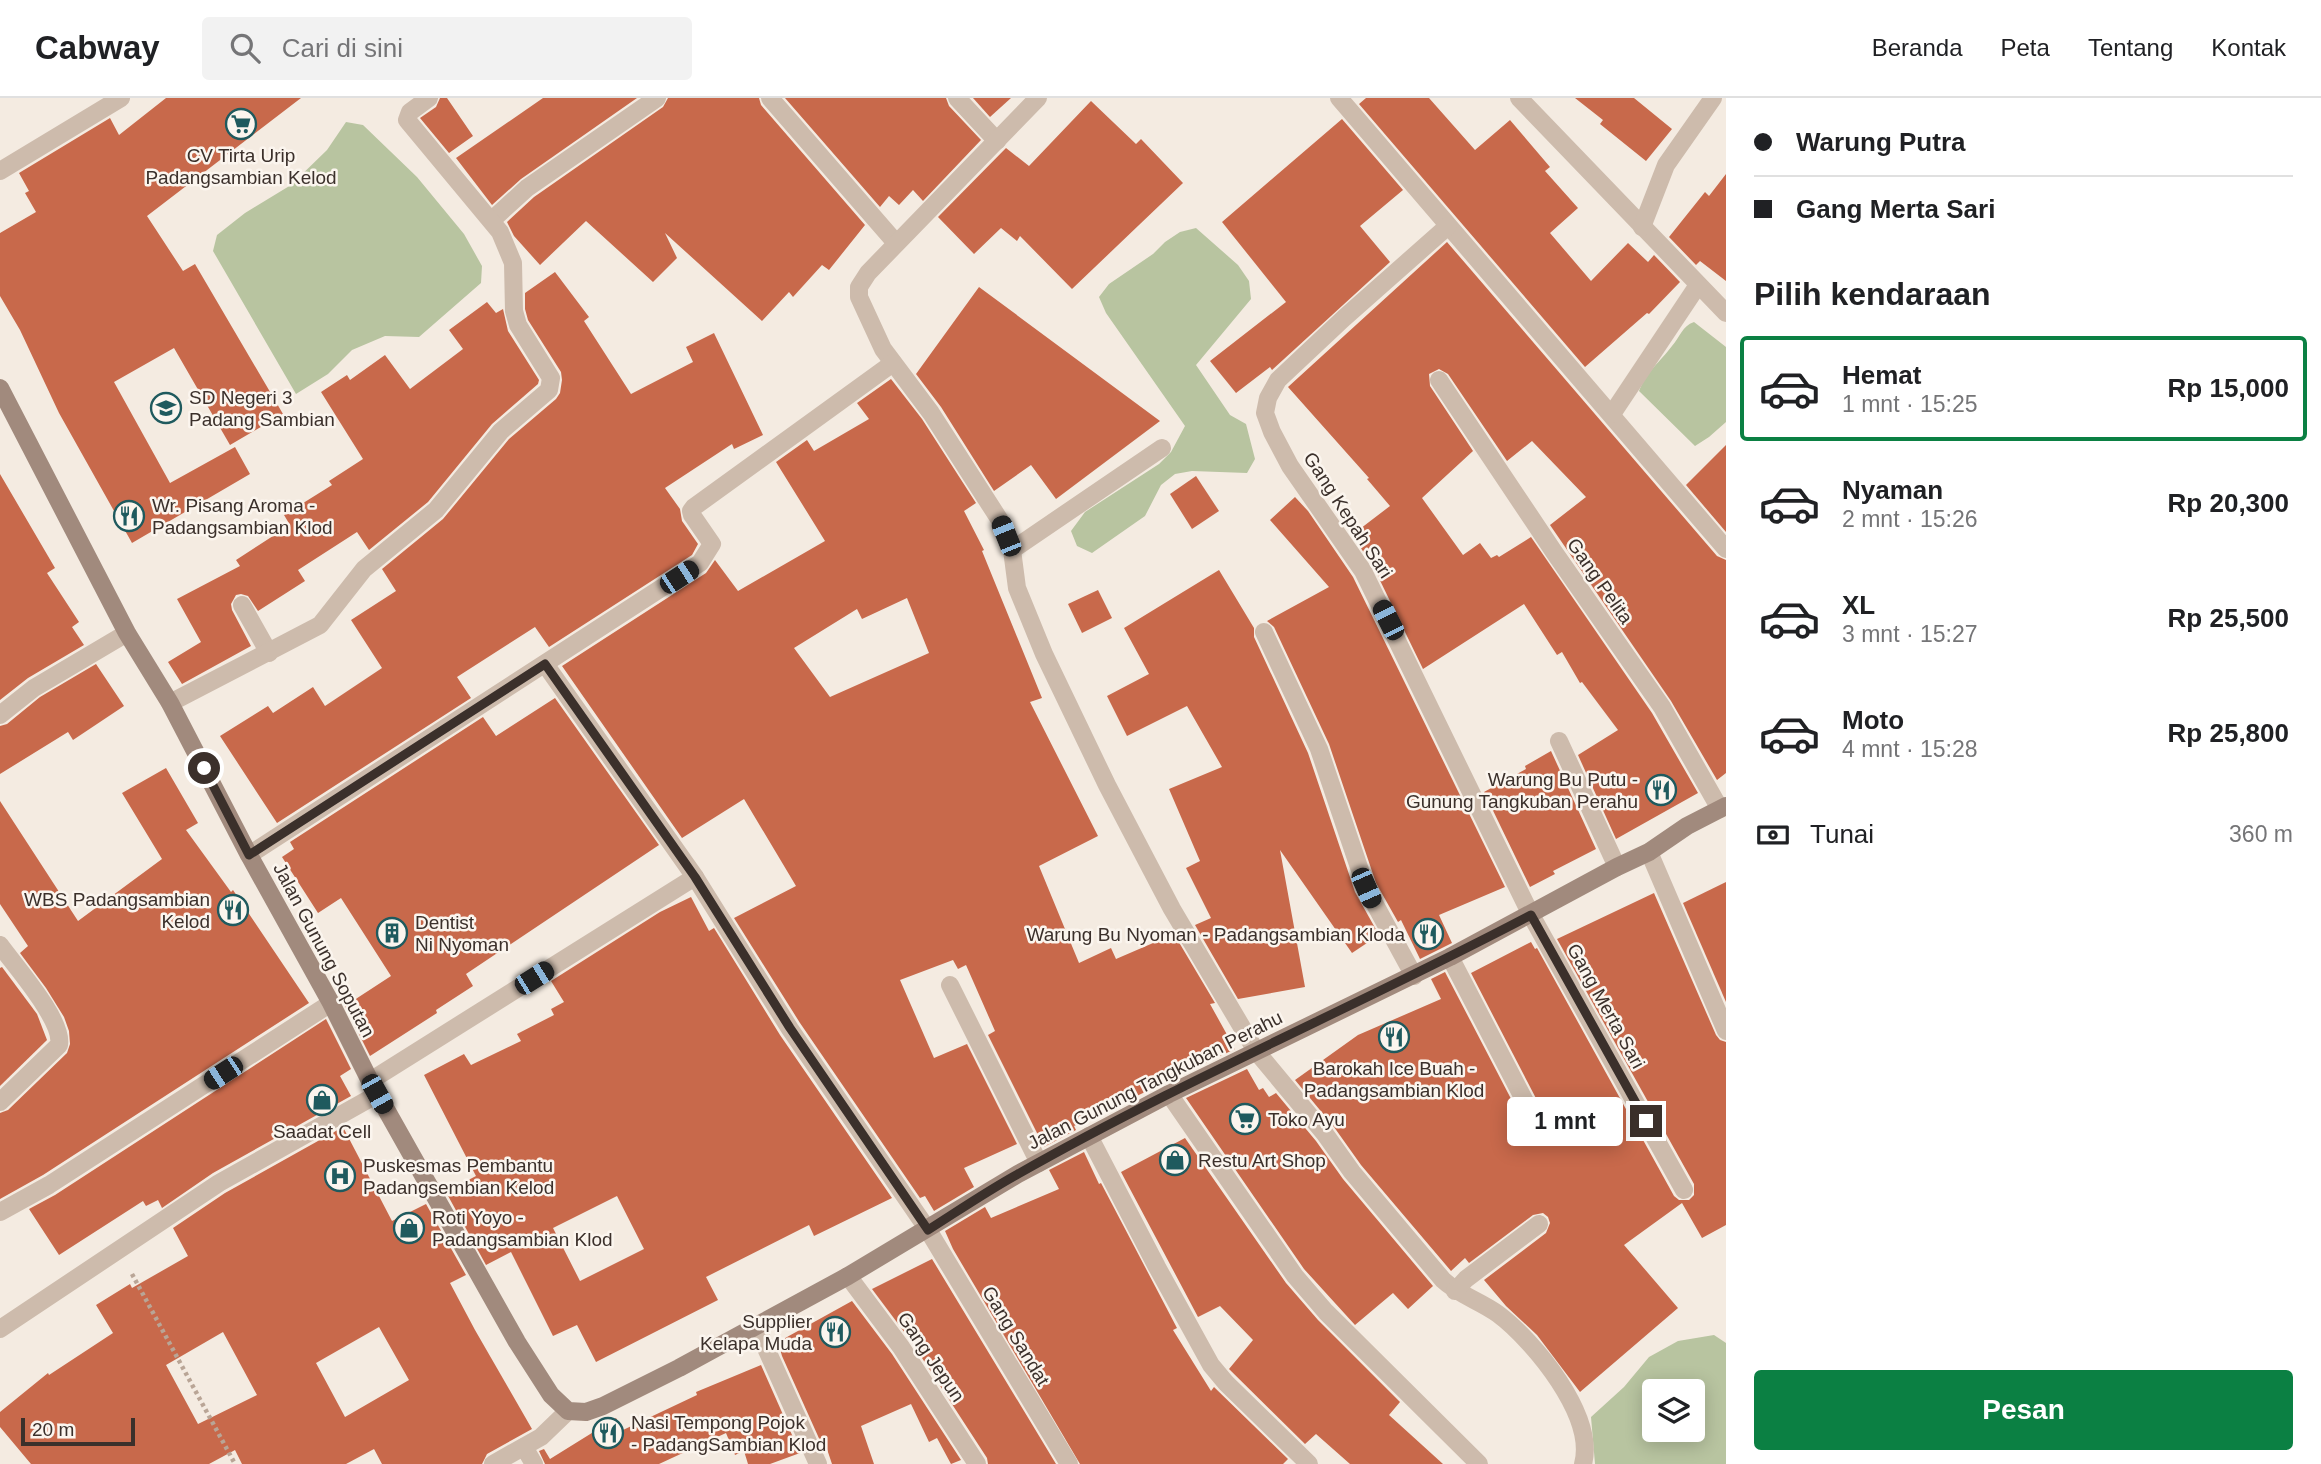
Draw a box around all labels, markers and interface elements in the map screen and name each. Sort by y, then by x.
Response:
search box [202,17,692,80]
text: Cabway [35,29,160,66]
icon: search [226,29,264,67]
text: Cari di sini [282,33,403,63]
text: Beranda [1872,34,1963,61]
text: Peta [2001,34,2050,61]
text: Tentang [2088,34,2173,61]
text: Kontak [2211,34,2286,61]
supermarket icon: CV Tirta Urip Padangsambian Kelod [224,107,258,141]
text: Warung Putra [1796,127,1965,157]
place label: CV Tirta Urip Padangsambian Kelod [145,145,337,188]
text: Gang Merta Sari [1796,194,1995,224]
text: Pilih kendaraan [1754,276,1991,312]
icon: car [1758,357,1821,420]
text: Hemat [1842,360,1921,390]
text: Rp 15,000 [2168,373,2289,403]
place label: SD Negeri 3 Padang Sambian [189,387,335,430]
school or university icon: SD Negeri 3 Padang Sambian [149,391,183,425]
text: 1 mnt · 15:25 [1842,391,1978,417]
street label: Gang Kepah Sari [1299,448,1397,582]
icon: car [1758,472,1821,535]
text: Nyaman [1842,475,1943,505]
text: Rp 20,300 [2168,488,2289,518]
place label: Wr. Pisang Aroma - Padangsambian Klod [152,495,333,538]
restaurant icon: Wr. Pisang Aroma - Padangsambian Klod [112,499,146,533]
text: 2 mnt · 15:26 [1842,506,1978,532]
car [989,513,1024,559]
street label: Gang Pelita [1563,534,1637,628]
car [656,557,703,597]
icon: car [1758,587,1821,650]
text: XL [1842,590,1875,620]
car [1370,597,1407,643]
text: Rp 25,500 [2168,603,2289,633]
text: 3 mnt · 15:27 [1842,621,1978,647]
icon: car [1758,702,1821,765]
text: Moto [1842,705,1904,735]
text: Rp 25,800 [2168,718,2289,748]
text: 4 mnt · 15:28 [1842,736,1978,762]
route start [188,752,220,784]
place label: Warung Bu Putu - Gunung Tangkuban Perahu [1406,769,1638,812]
restaurant icon: Warung Bu Putu - Gunung Tangkuban Perahu [1644,773,1678,807]
icon: cash [1754,816,1792,854]
text: Tunai [1810,819,1874,849]
text: 360 m [2229,821,2293,847]
street label: Jalan Gunung Soputan [269,859,379,1041]
car [1348,865,1385,911]
place label: WBS Padangsambian Kelod [24,889,210,932]
restaurant icon: WBS Padangsambian Kelod [216,893,250,927]
place label: Dentist Ni Nyoman [415,912,509,955]
building icon: Dentist Ni Nyoman [375,916,409,950]
restaurant icon: Warung Bu Nyoman - Padangsambian Kloda [1411,917,1445,951]
place label: Warung Bu Nyoman - Padangsambian Kloda [1027,924,1405,945]
street label: Gang Merta Sari [1563,940,1649,1072]
car [511,958,558,998]
street label: Jalan Gunung Tangkuban Perahu [1024,1006,1286,1154]
restaurant icon: Barokah Ice Buah - Padangsambian Klod [1377,1020,1411,1054]
car [200,1053,247,1093]
place label: Barokah Ice Buah - Padangsambian Klod [1304,1058,1484,1101]
car [358,1071,397,1117]
shop icon: Saadat Cell [305,1083,339,1117]
callout: 1 mnt [1506,1096,1622,1146]
supermarket icon: Toko Ayu [1228,1102,1262,1136]
route end [1630,1105,1662,1137]
text: 1 mnt [1534,1108,1596,1134]
place label: Toko Ayu [1268,1109,1345,1130]
place label: Saadat Cell [273,1121,371,1142]
shop icon: Restu Art Shop [1158,1143,1192,1177]
place label: Restu Art Shop [1198,1150,1326,1171]
place label: Puskesmas Pembantu Padangsembian Kelod [363,1155,554,1198]
hospital icon: Puskesmas Pembantu Padangsembian Kelod [323,1159,357,1193]
place label: Roti Yoyo - Padangsambian Klod [432,1207,613,1250]
shop icon: Roti Yoyo - Padangsambian Klod [392,1211,426,1245]
street label: Gang Sandat [978,1283,1054,1390]
street label: Gang Jepun [893,1308,969,1406]
place label: Supplier Kelapa Muda [700,1311,813,1354]
restaurant icon: Supplier Kelapa Muda [818,1315,852,1349]
button: Pesan [1754,1370,2293,1450]
map controls [1642,1379,1705,1442]
button: layers [1642,1379,1705,1442]
place label: Nasi Tempong Pojok - PadangSambian Klod [631,1412,826,1455]
scale bar [21,1415,135,1447]
restaurant icon: Nasi Tempong Pojok - PadangSambian Klod [591,1416,625,1450]
text: 20 m [32,1419,74,1440]

